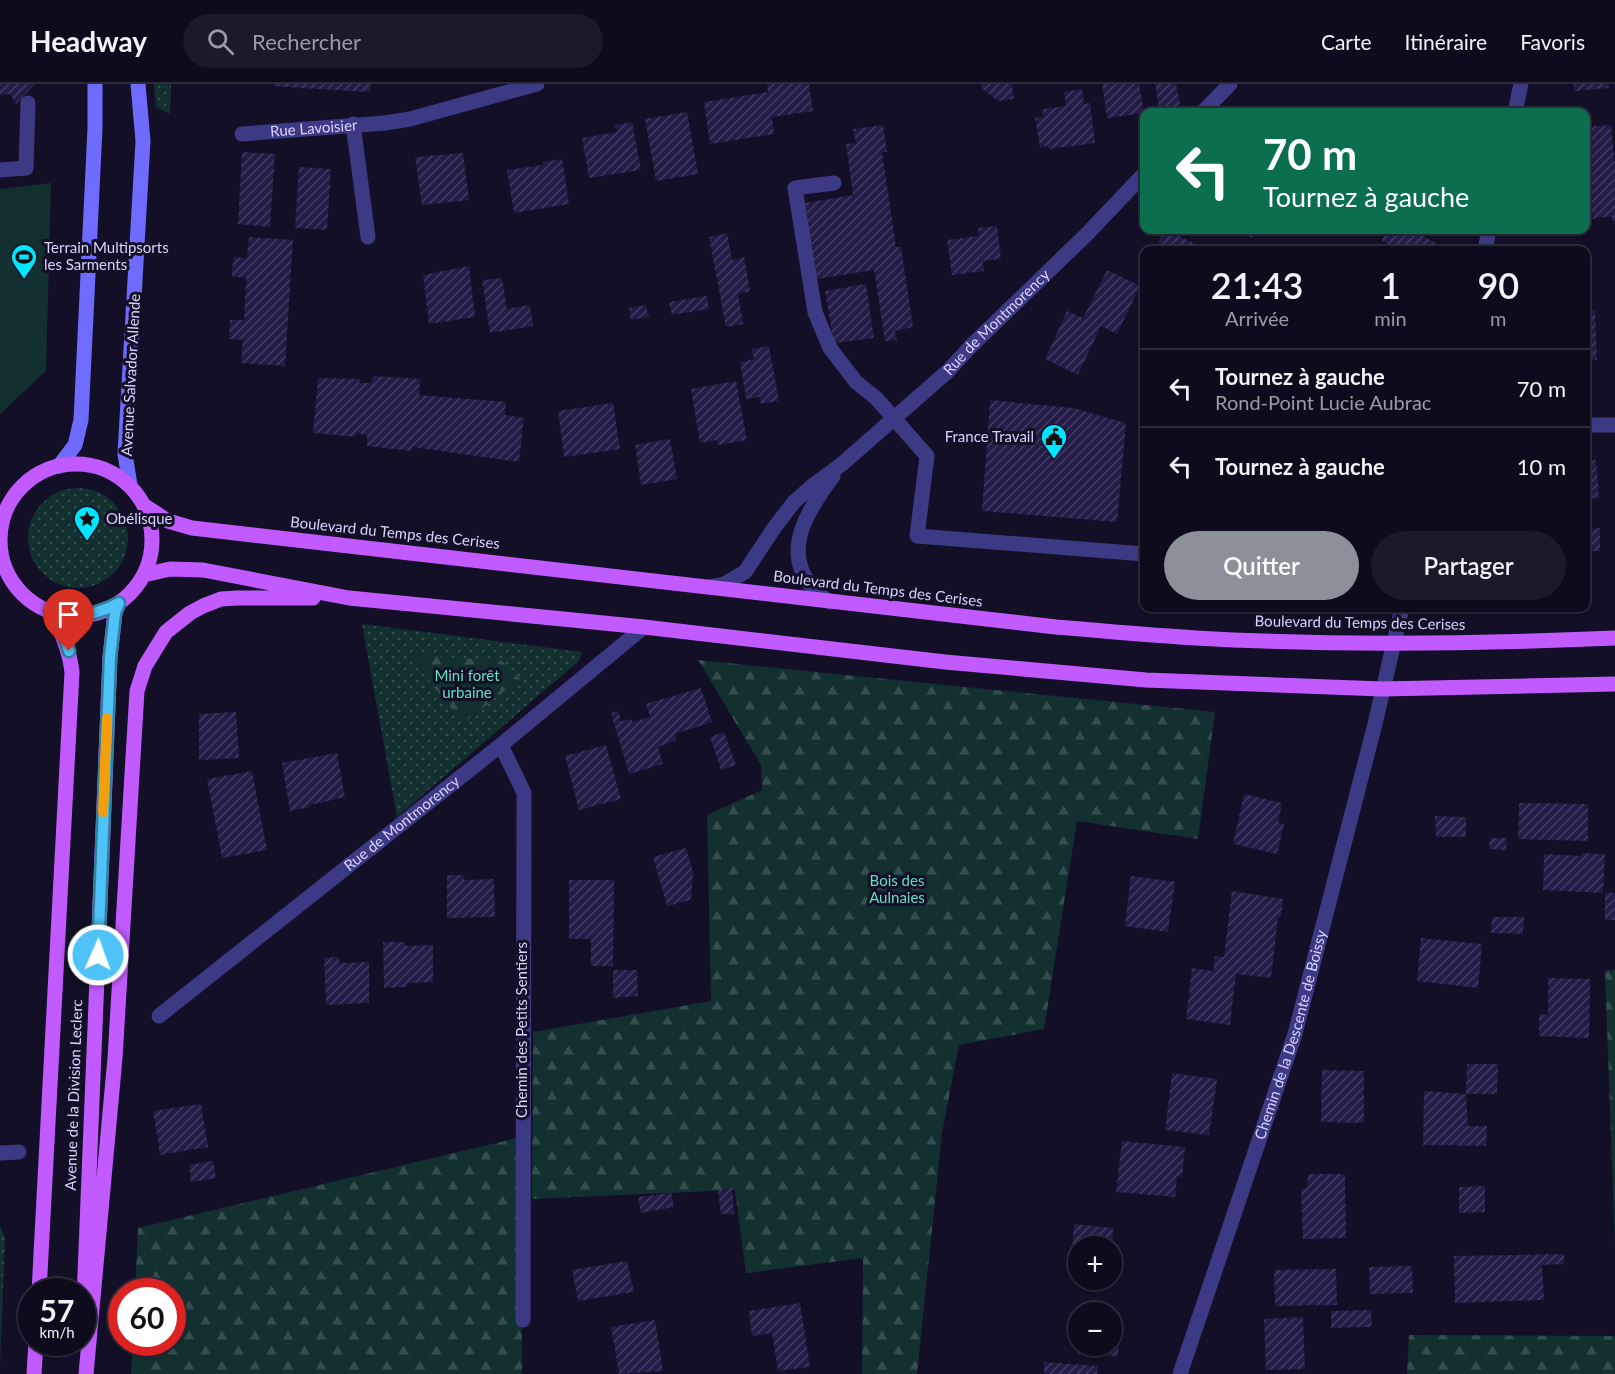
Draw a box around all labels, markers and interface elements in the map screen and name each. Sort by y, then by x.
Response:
search box [183,14,603,68]
text: Headway [30,24,147,58]
icon: search [204,25,237,58]
text: Rechercher [252,28,361,55]
text: Carte [1321,29,1372,54]
text: Itinéraire [1405,29,1487,54]
text: Favoris [1520,29,1585,54]
street label: Rue Lavoisier [269,115,359,140]
text: 70 m [1263,129,1357,179]
icon: left [1164,132,1242,210]
text: Tournez à gauche [1263,180,1469,213]
place label: Terrain Multipsorts les Sarments [44,238,169,273]
sports icon: Terrain Multipsorts les Sarments [9,242,39,280]
text: 21:43 [1211,263,1303,307]
text: 1 [1380,263,1401,307]
text: 90 [1477,263,1519,307]
street label: Rue de Montmorency [939,265,1053,378]
street label: Avenue Salvador Allende [117,293,143,457]
text: Arrivée [1225,306,1289,330]
text: min [1374,306,1407,330]
text: m [1490,306,1507,330]
text: Tournez à gauche [1215,363,1385,390]
icon: left [1164,372,1197,405]
text: 70 m [1517,375,1566,402]
text: Rond-Point Lucie Aubrac [1215,390,1431,414]
public building icon: France Travail [1039,422,1069,460]
place label: France Travail [945,427,1034,445]
icon: left [1164,450,1197,483]
text: Tournez à gauche [1215,453,1385,480]
text: 10 m [1517,453,1566,480]
place icon: Obélisque [72,504,102,542]
place label: Obélisque [106,509,173,527]
street label: Boulevard du Temps des Cerises [289,512,501,552]
button: Quitter [1164,531,1359,600]
button: Partager [1371,531,1566,600]
street label: Boulevard du Temps des Cerises [772,566,984,610]
pin [43,589,94,651]
icon: arrive [52,598,85,631]
street label: Boulevard du Temps des Cerises [1254,611,1466,633]
park label: Mini forêt urbaine [434,666,500,701]
street label: Rue de Montmorency [340,771,463,874]
park label: Bois des Aulnaies [869,871,925,906]
position arrow [66,923,130,987]
street label: Chemin de la Descente de Boissy [1250,928,1330,1142]
street label: Chemin des Petits Sentiers [512,942,530,1118]
street label: Avenue de la Division Leclerc [61,999,85,1191]
map controls [1068,1236,1122,1356]
button: + [1068,1236,1122,1290]
speed limit sign: 60 [108,1278,186,1356]
text: 57 [40,1292,74,1328]
button: − [1068,1302,1122,1356]
text: km/h [39,1323,75,1341]

